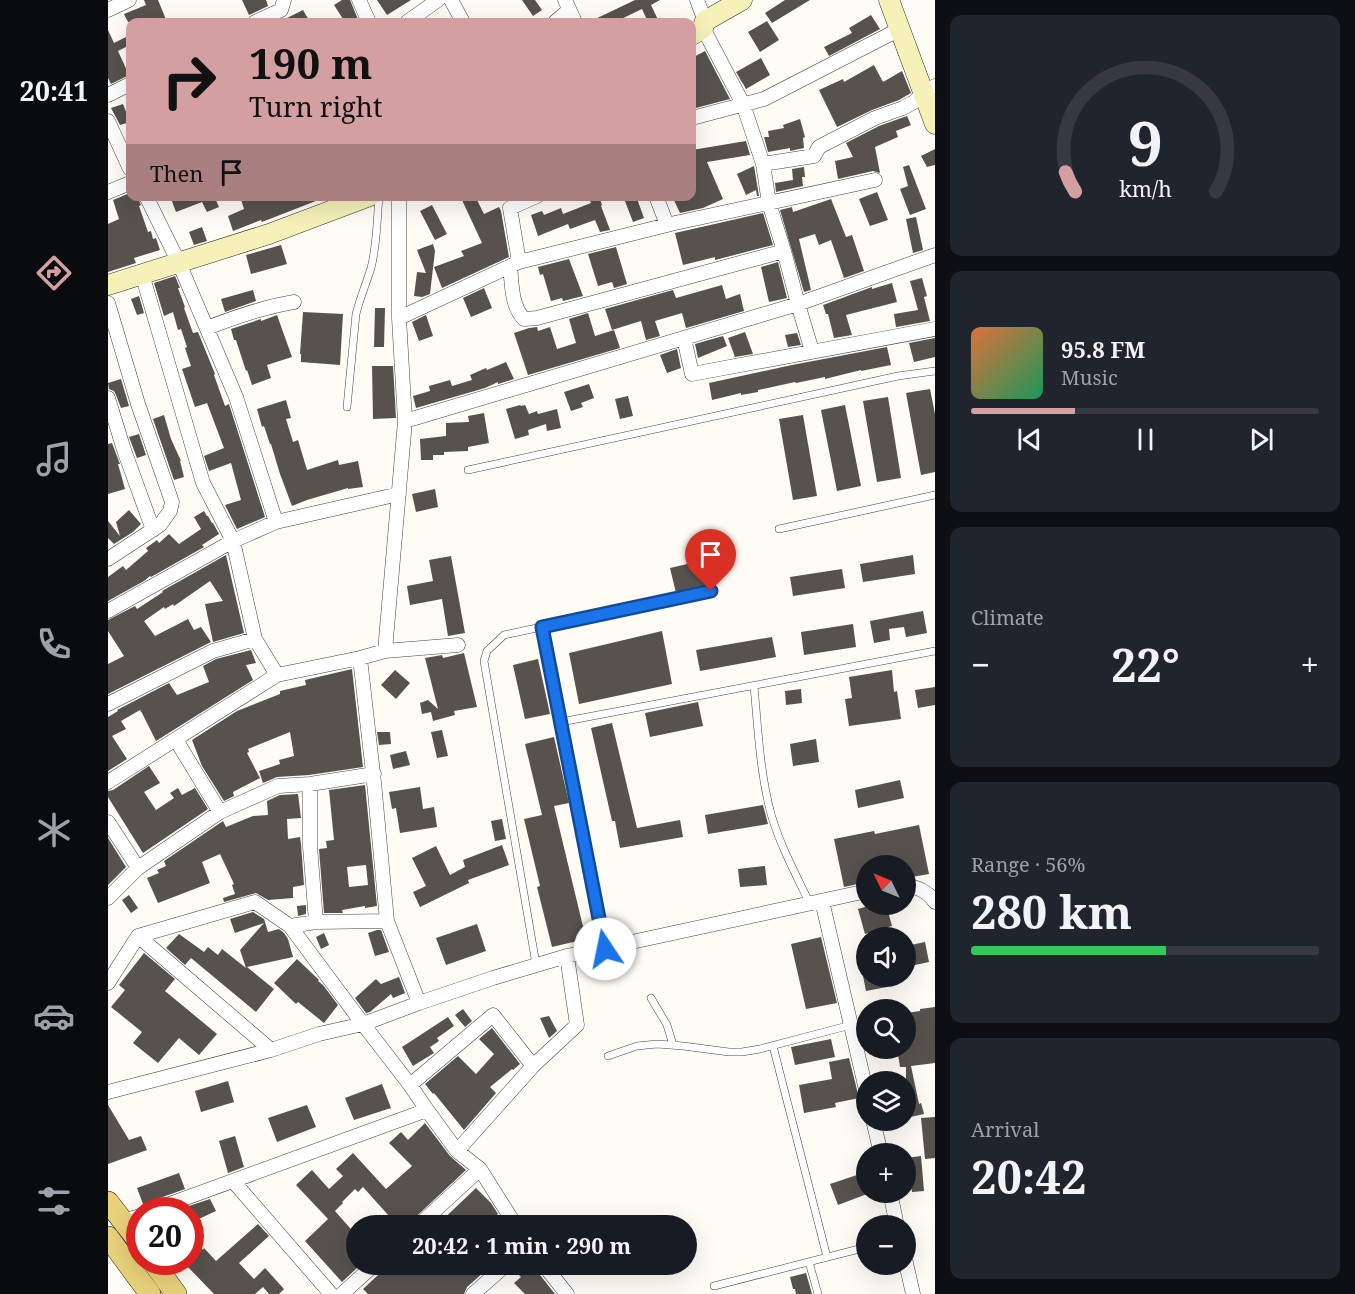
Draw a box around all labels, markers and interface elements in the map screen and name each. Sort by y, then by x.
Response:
text: 190 m [249,34,373,91]
icon: right [150,42,228,120]
text: 20:41 [19,72,89,109]
text: Turn right [249,88,382,125]
text: 9 [1127,100,1163,185]
icon: arrive [215,156,248,189]
text: Then [150,158,203,188]
text: km/h [1119,175,1172,204]
icon: directions [33,252,75,294]
text: 95.8 FM [1061,334,1145,364]
text: Music [1061,364,1118,391]
icon: previous [1013,423,1046,456]
icon: pause [1129,423,1162,456]
icon: next [1245,423,1278,456]
icon: music [33,438,75,480]
pin [685,529,736,591]
icon: arrive [694,538,727,571]
text: Climate [971,604,1044,631]
icon: phone [33,623,75,665]
text: 22° [1111,634,1180,695]
text: − [971,642,990,687]
text: + [1301,642,1319,687]
icon: climate [33,809,75,851]
text: Range · 56% [971,851,1085,878]
north arrow [856,855,916,915]
map controls [856,855,916,1275]
text: 280 km [971,881,1132,942]
position arrow [573,917,637,981]
button: sound [856,927,916,987]
icon: car [33,995,75,1037]
button: search [856,999,916,1059]
button: layers [856,1071,916,1131]
text: Arrival [971,1116,1039,1143]
button: + [856,1143,916,1203]
text: 20:42 [971,1146,1086,1207]
icon: filters [33,1180,75,1222]
speed limit sign: 20 [126,1197,204,1275]
button: − [856,1215,916,1275]
text: 20:42 · 1 min · 290 m [412,1230,631,1260]

